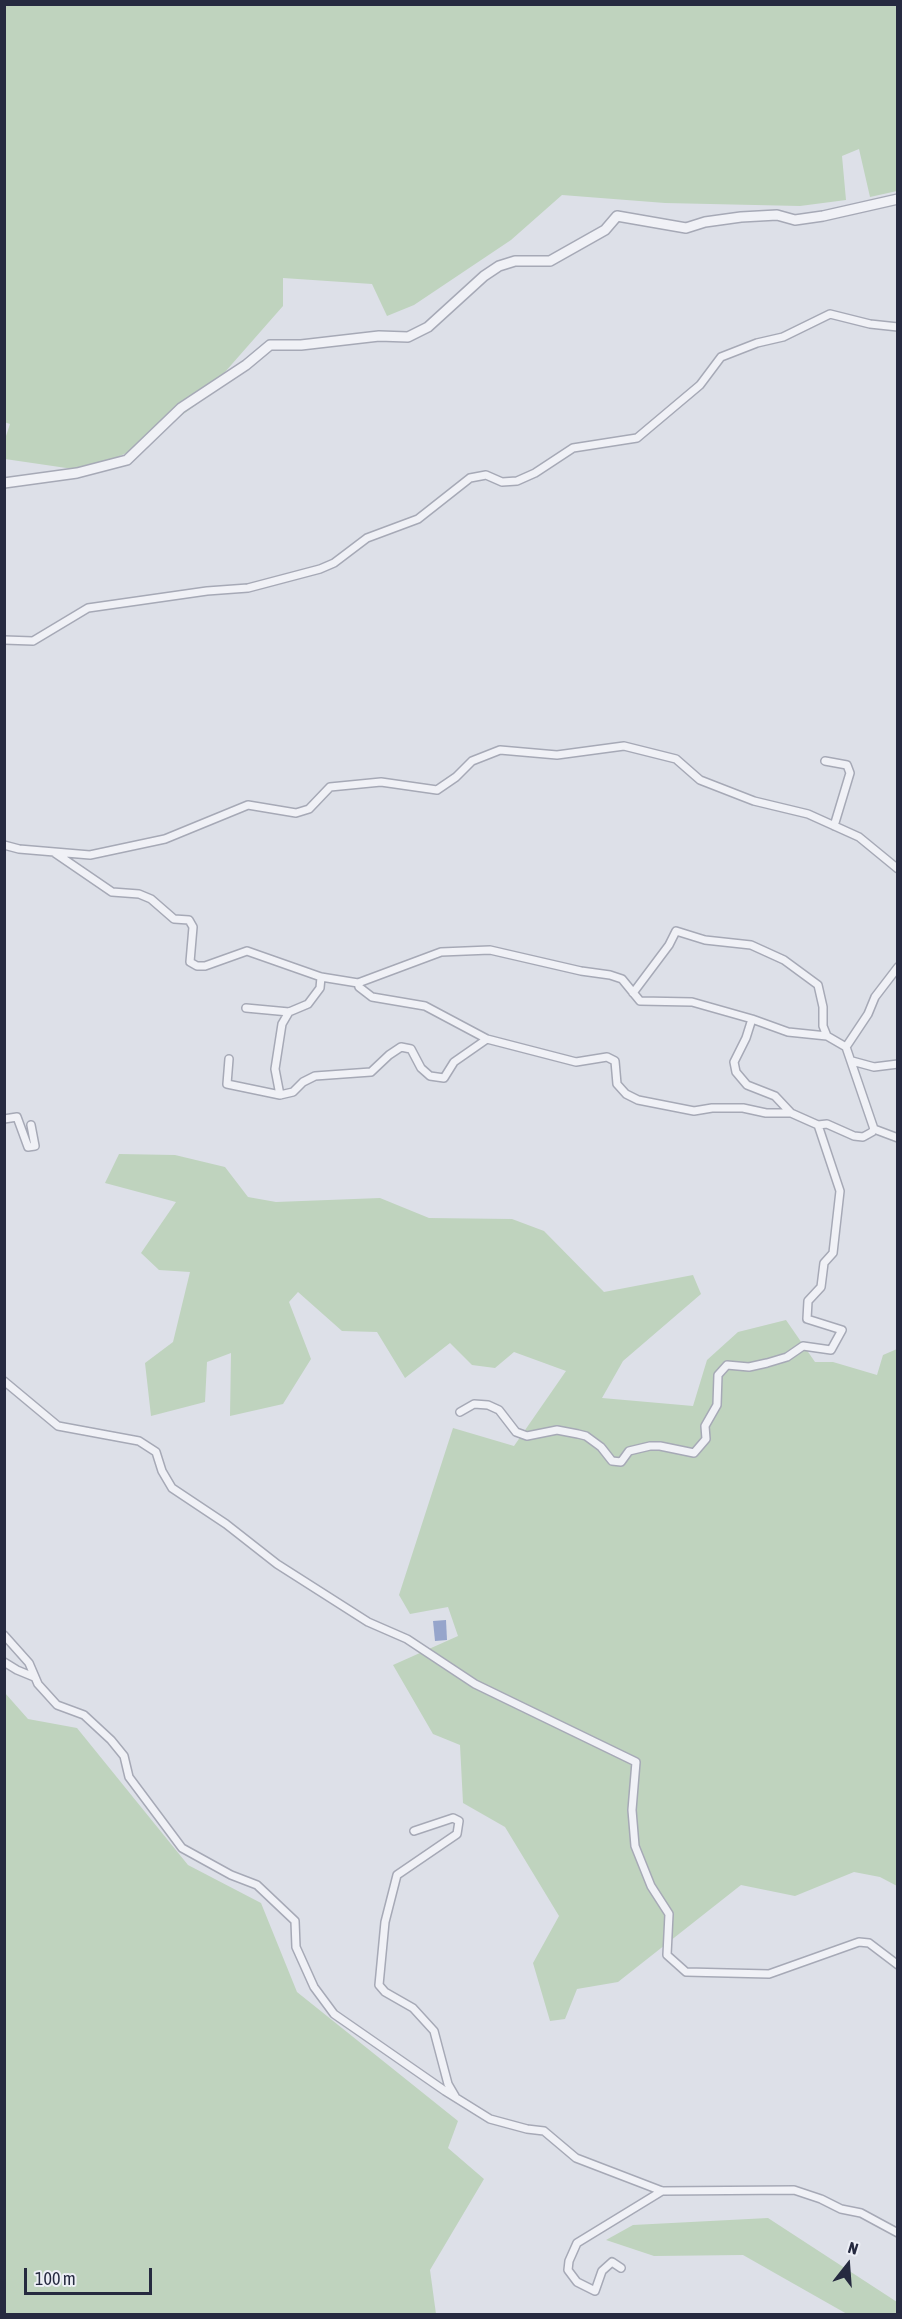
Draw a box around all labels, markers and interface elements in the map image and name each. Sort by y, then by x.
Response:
north arrow [818,2235,878,2295]
text: N [846,2238,860,2258]
scale bar [27,2256,154,2294]
text: 100 m [35,2268,76,2289]

